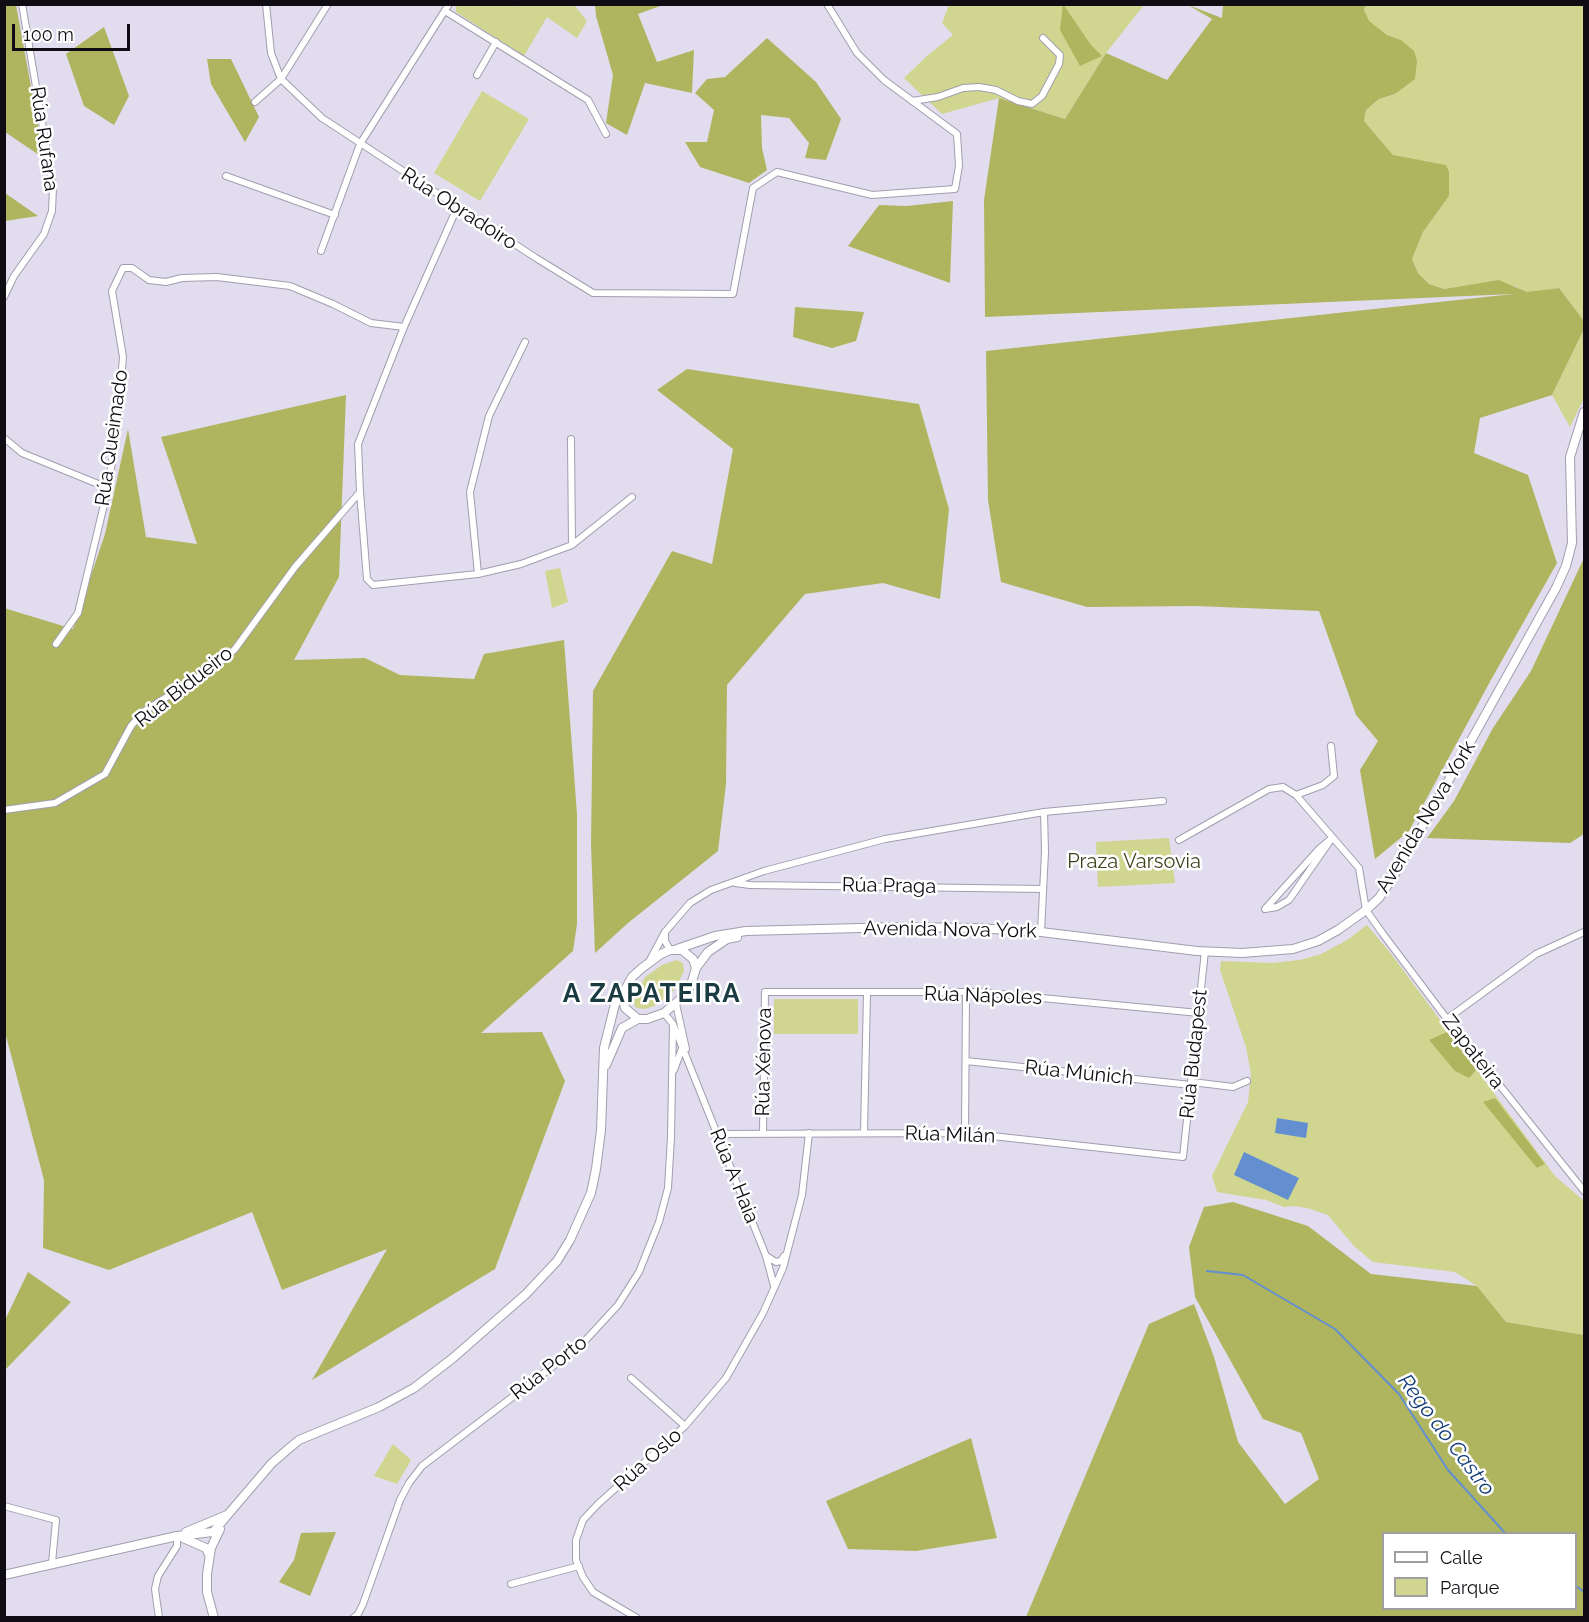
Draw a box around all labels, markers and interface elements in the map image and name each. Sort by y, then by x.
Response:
scale bar [15,12,134,50]
text: 100 m [23,24,74,45]
street label: Rúa Rufana [25,85,63,193]
street label: Rúa Obradoiro [397,163,521,255]
street label: Rúa Queimado [91,368,133,508]
street label: Rúa Bidueiro [130,641,238,733]
street label: Avenida Nova York [1371,737,1481,897]
park label: Praza Varsovia [1067,850,1201,874]
street label: Rúa Praga [842,873,936,899]
street label: Avenida Nova York [863,916,1037,944]
district label: A ZAPATEIRA [563,978,741,1010]
street label: Rúa Nápoles [924,982,1042,1010]
street label: Rúa Budapest [1175,988,1213,1120]
street label: Rúa Xénova [751,1007,777,1117]
street label: Zapateira [1437,1010,1509,1094]
street label: Rúa Múnich [1024,1055,1134,1091]
street label: Rúa Milán [904,1121,996,1149]
street label: Rúa A Haia [704,1125,764,1227]
street label: Rúa Porto [506,1331,592,1405]
water label: Rego do Castro [1392,1369,1500,1501]
street label: Rúa Oslo [609,1423,687,1497]
legend [1382,1532,1577,1610]
text: Calle [1440,1547,1483,1568]
text: Parque [1440,1577,1499,1598]

